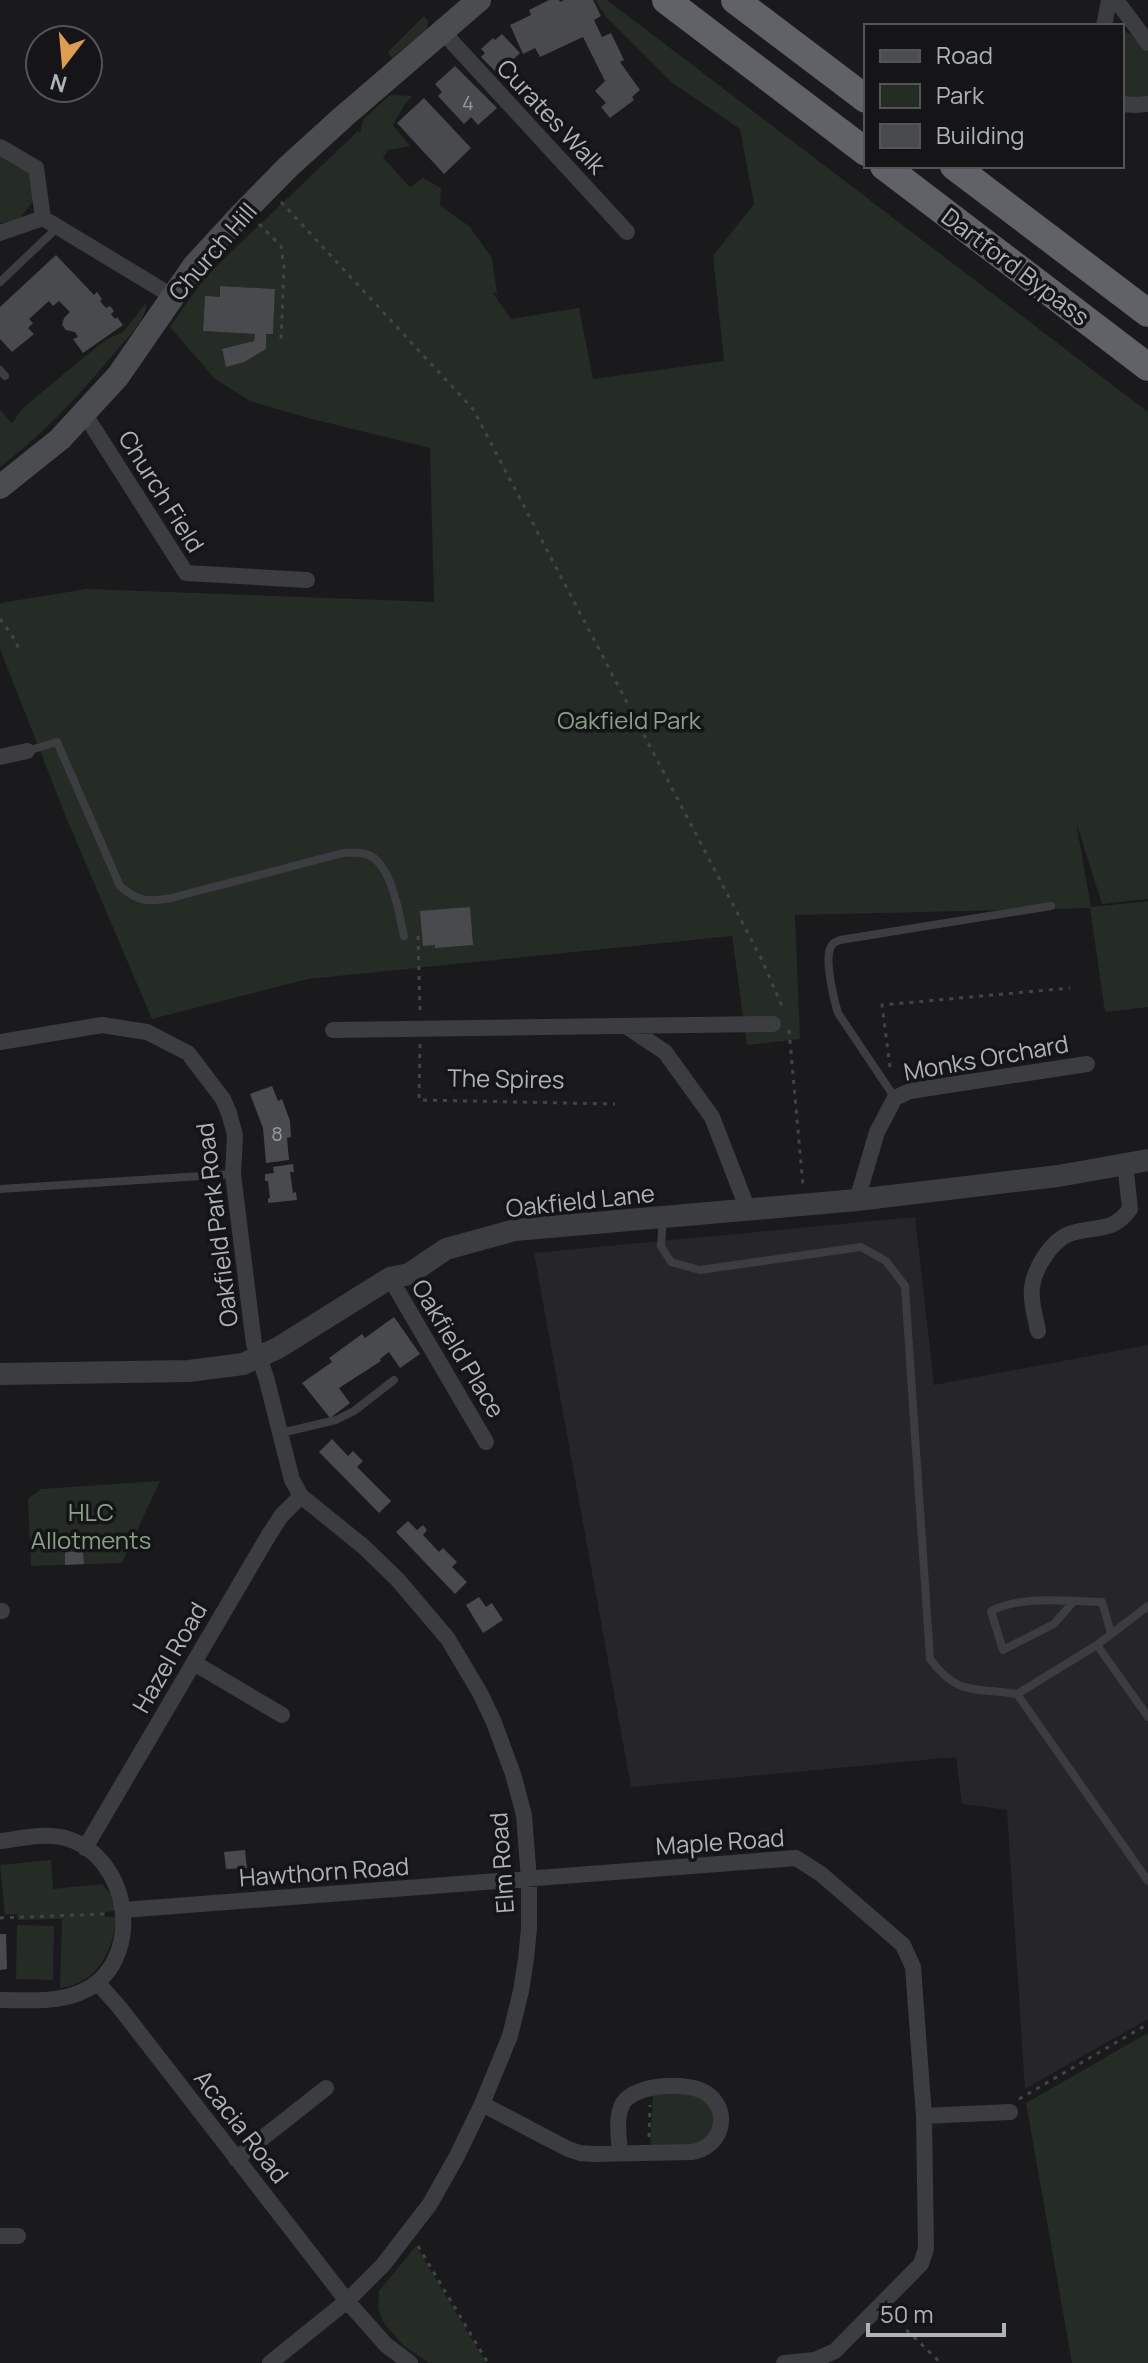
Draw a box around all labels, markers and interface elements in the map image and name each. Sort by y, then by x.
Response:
north arrow [24,24,104,104]
legend [864,24,1124,168]
text: Road [936,38,993,71]
street label: Curates Walk [490,51,614,181]
text: N [47,67,70,100]
text: Park [936,78,985,111]
house number: 4 [462,89,474,116]
text: Building [936,118,1024,151]
street label: Church Hill [160,195,264,307]
street label: Dartford Bypass [935,199,1097,333]
street label: Church Field [111,424,213,558]
park label: Oakfield Park [557,703,702,736]
street label: Monks Orchard [901,1026,1071,1088]
street label: The Spires [447,1060,565,1096]
house number: 8 [271,1120,283,1147]
street label: Oakfield Park Road [187,1121,245,1329]
street label: Oakfield Lane [504,1176,656,1224]
street label: Oakfield Place [405,1273,513,1423]
park label: HLC Allotments [31,1495,151,1556]
street label: Hazel Road [124,1596,214,1718]
street label: Elm Road [481,1811,521,1915]
street label: Maple Road [654,1820,786,1862]
street label: Hawthorn Road [238,1849,410,1893]
street label: Acacia Road [187,2063,297,2189]
scale bar [868,2287,1004,2337]
text: 50 m [880,2297,934,2330]

